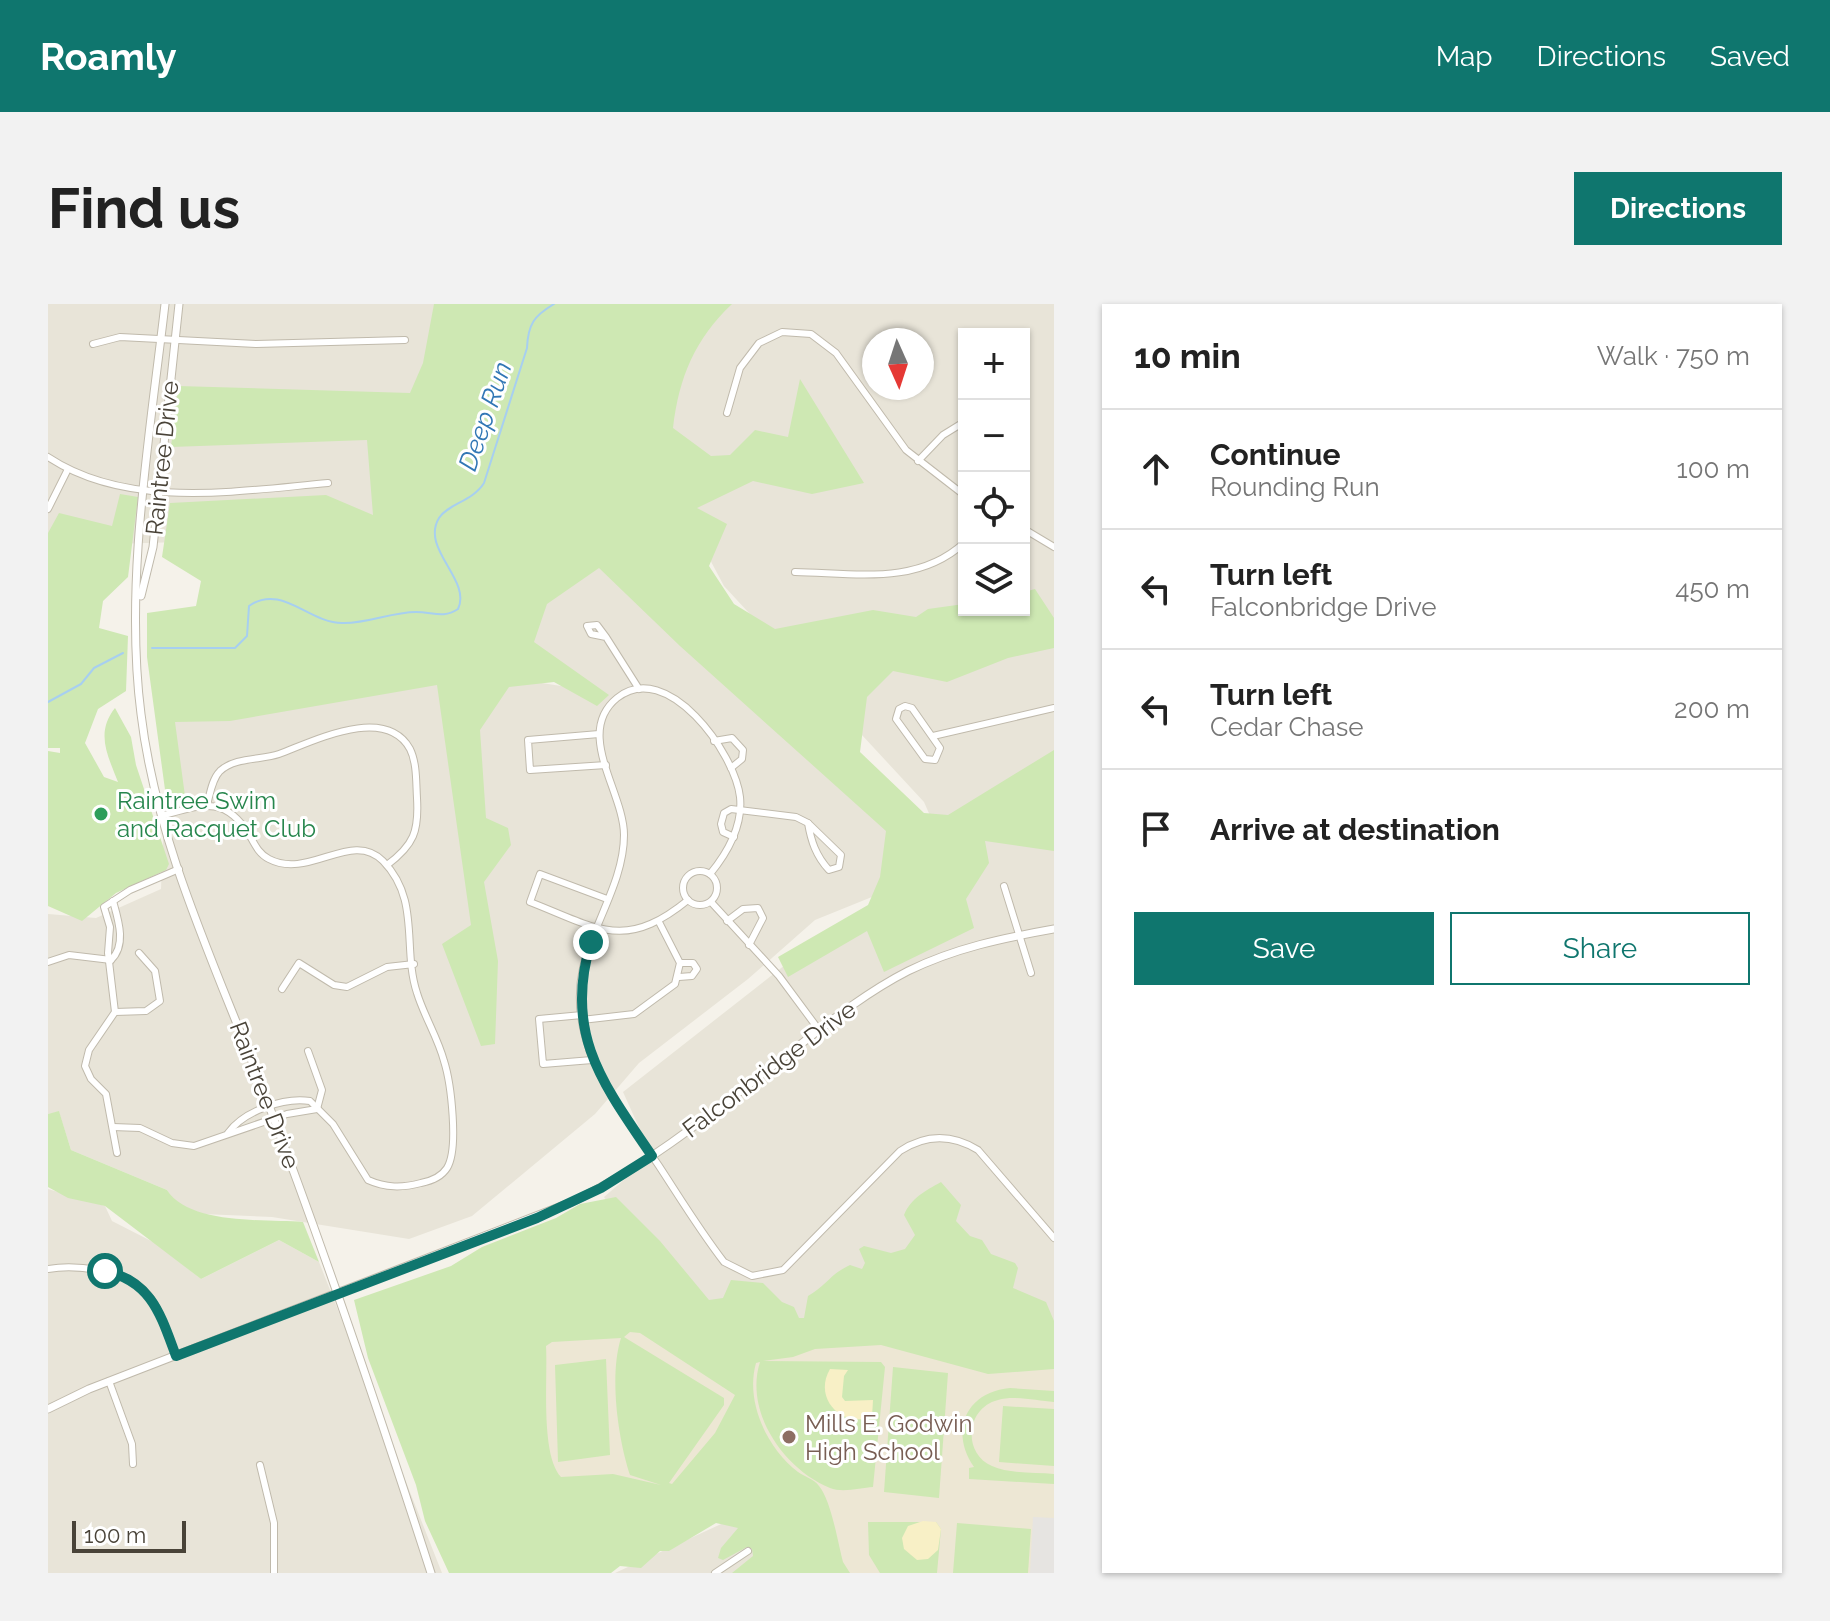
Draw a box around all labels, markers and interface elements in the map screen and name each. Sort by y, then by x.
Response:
text: Roamly [40,34,177,79]
text: Map [1436,40,1493,73]
text: Directions [1537,40,1666,73]
text: Saved [1710,40,1790,73]
button: Directions [1574,172,1782,245]
text: Find us [48,175,240,241]
north arrow [862,328,934,400]
map controls [958,328,1030,616]
button: + [958,328,1030,400]
text: 10 min [1134,336,1241,376]
text: Walk · 750 m [1597,341,1750,371]
water label: Deep Run [452,358,518,474]
street label: Raintree Drive [139,379,185,537]
button: − [958,400,1030,472]
text: Continue [1210,437,1341,472]
icon: ahead [1134,447,1178,491]
text: 100 m [1677,454,1750,484]
button: locate [958,472,1030,544]
text: Rounding Run [1210,472,1380,502]
button: layers [958,544,1030,616]
text: Turn left [1210,557,1332,592]
icon: left [1134,567,1178,611]
text: 450 m [1675,574,1750,604]
text: Falconbridge Drive [1210,592,1437,622]
text: Turn left [1210,677,1332,712]
icon: left [1134,687,1178,731]
text: 200 m [1674,694,1750,724]
text: Cedar Chase [1210,712,1364,742]
place label: Raintree Swim and Racquet Club [117,786,316,843]
marker: Raintree Swim and Racquet Club [92,805,110,823]
icon: arrive [1134,807,1178,851]
text: Arrive at destination [1210,812,1500,847]
button: Save [1134,912,1434,985]
button: Share [1450,912,1750,985]
route end [573,924,609,960]
street label: Falconbridge Drive [677,994,861,1144]
street label: Raintree Drive [224,1017,306,1173]
route start [87,1253,123,1289]
place label: Mills E. Godwin High School [805,1409,972,1466]
marker: Mills E. Godwin High School [780,1428,798,1446]
scale bar [72,1517,186,1553]
text: 100 m [84,1522,146,1548]

